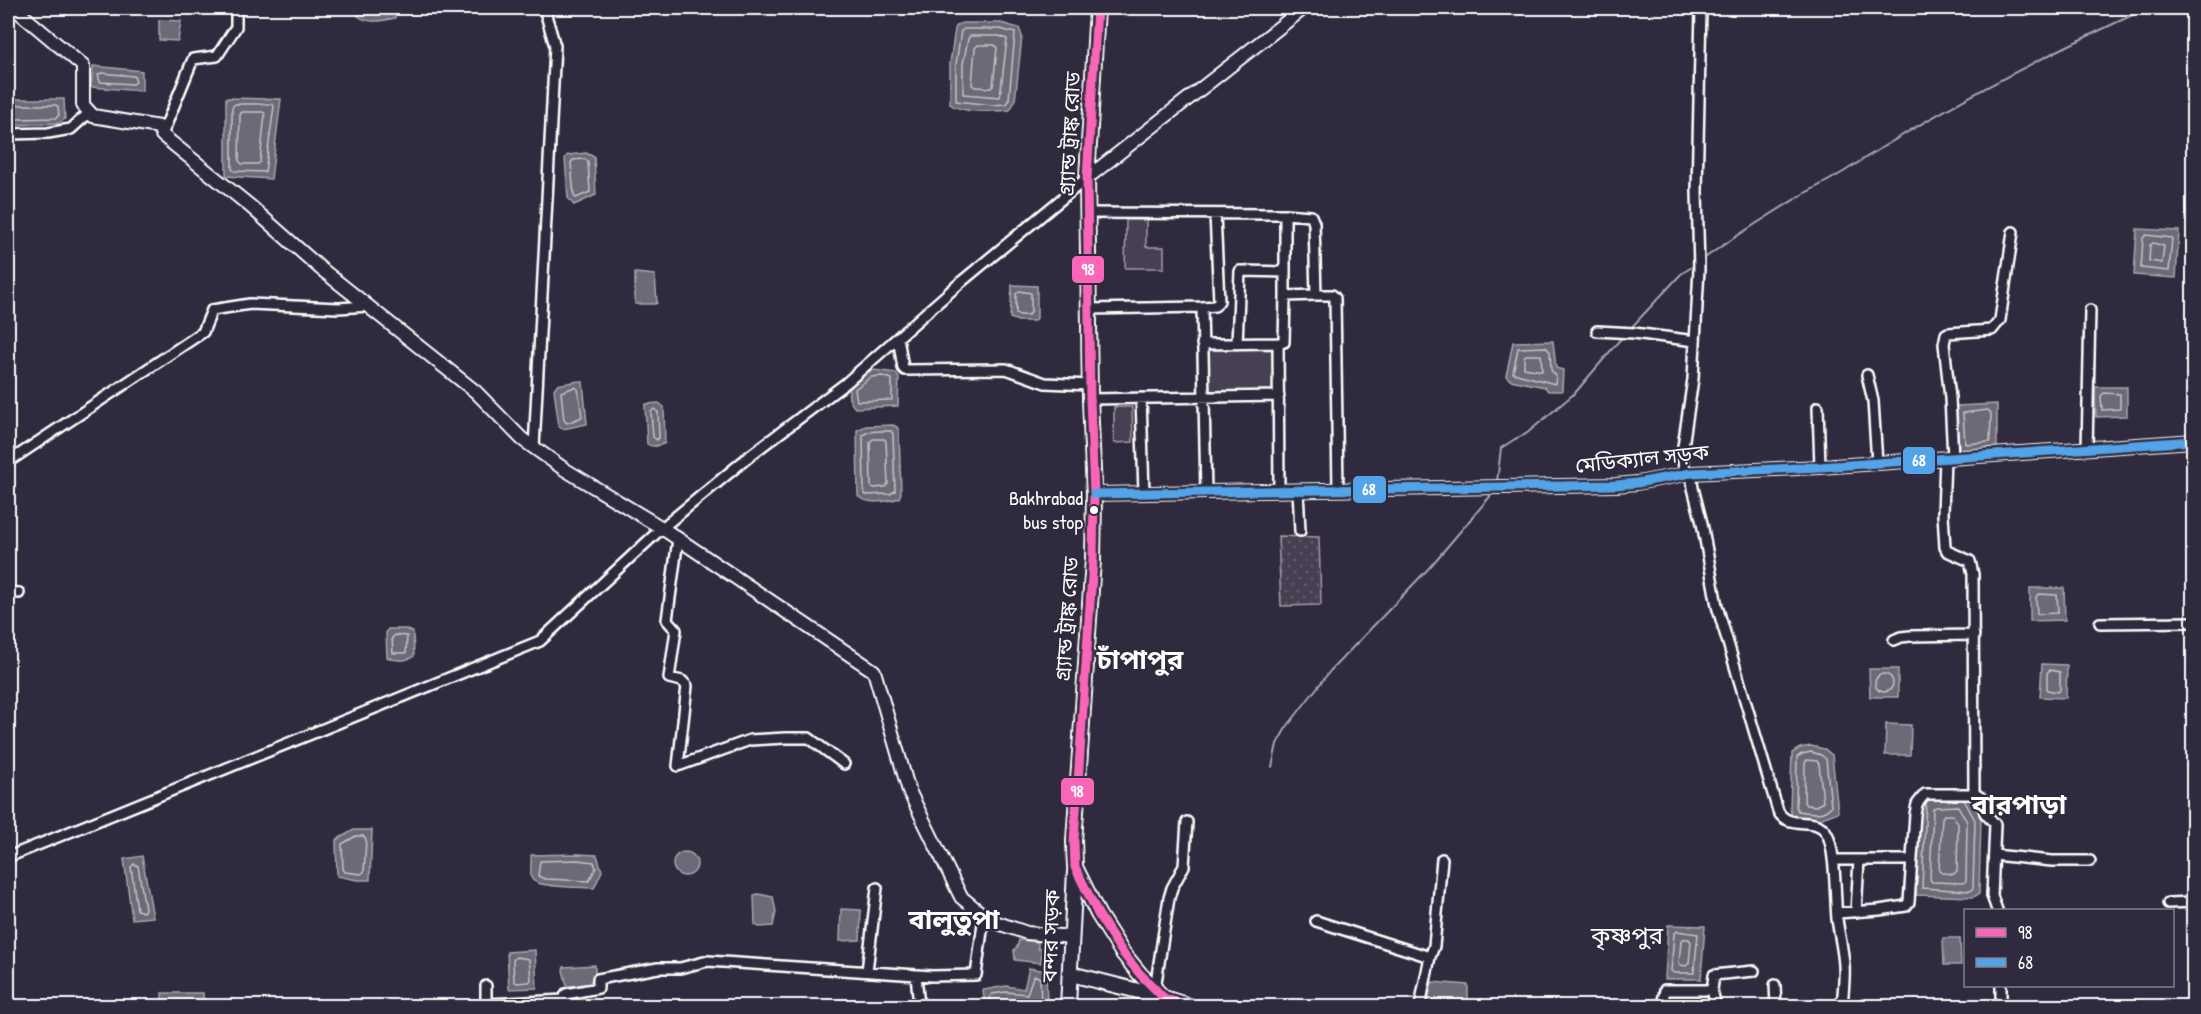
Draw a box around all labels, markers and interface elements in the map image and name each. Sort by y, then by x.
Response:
street label: গ্র্যান্ড ট্রাঙ্ক রোড [1052,70,1087,197]
line badge: 98 [1071,255,1105,284]
text: 98 [1082,258,1094,280]
street label: মেডিক্যাল সড়ক [1574,437,1711,480]
line badge: 68 [1902,446,1936,475]
text: 68 [1912,449,1926,471]
line badge: 68 [1352,475,1387,504]
text: 68 [1362,478,1376,500]
place label: Bakhrabad bus stop [1009,484,1083,535]
marker: Bakhrabad bus stop [1088,504,1100,516]
street label: গ্র্যান্ড ট্রাঙ্ক রোড [1048,555,1085,682]
district label: চাঁপাপুর [1096,641,1184,677]
line badge: 98 [1060,777,1095,806]
text: 98 [1071,780,1083,802]
district label: বারপাড়া [1971,786,2067,822]
street label: বন্দর সড়ক [1034,888,1067,984]
district label: বালুতুপা [908,901,1000,937]
legend [1964,909,2174,987]
district label: কৃষ্ণপুর [1590,919,1664,951]
text: 98 [2018,920,2033,945]
text: 68 [2018,950,2033,975]

